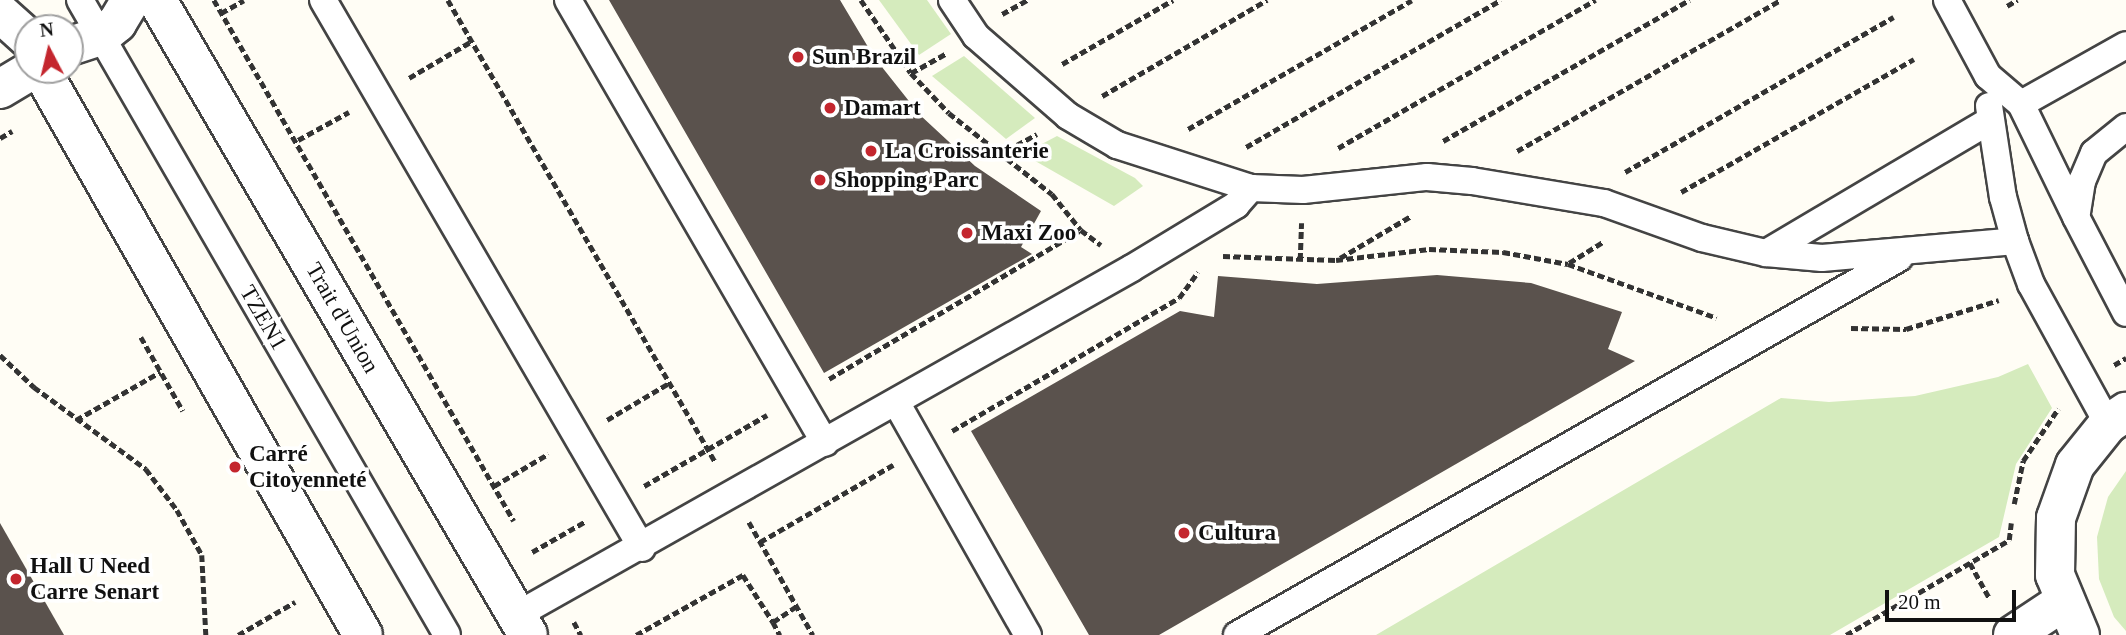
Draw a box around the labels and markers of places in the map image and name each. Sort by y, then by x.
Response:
place label: Sun Brazil [812,43,916,71]
marker: Sun Brazil [790,49,806,65]
place label: Damart [844,94,921,122]
marker: Damart [822,100,838,116]
place label: La Croissanterie [885,137,1049,165]
marker: La Croissanterie [863,143,879,159]
place label: Shopping Parc [834,166,979,194]
marker: Shopping Parc [812,172,828,188]
place label: Maxi Zoo [981,219,1076,247]
marker: Maxi Zoo [959,225,975,241]
place label: Carré Citoyenneté [249,440,367,494]
marker: Carré Citoyenneté [227,459,243,475]
place label: Cultura [1198,519,1276,547]
marker: Cultura [1176,525,1192,541]
place label: Hall U Need Carre Senart [30,552,159,606]
marker: Hall U Need Carre Senart [8,571,24,587]

